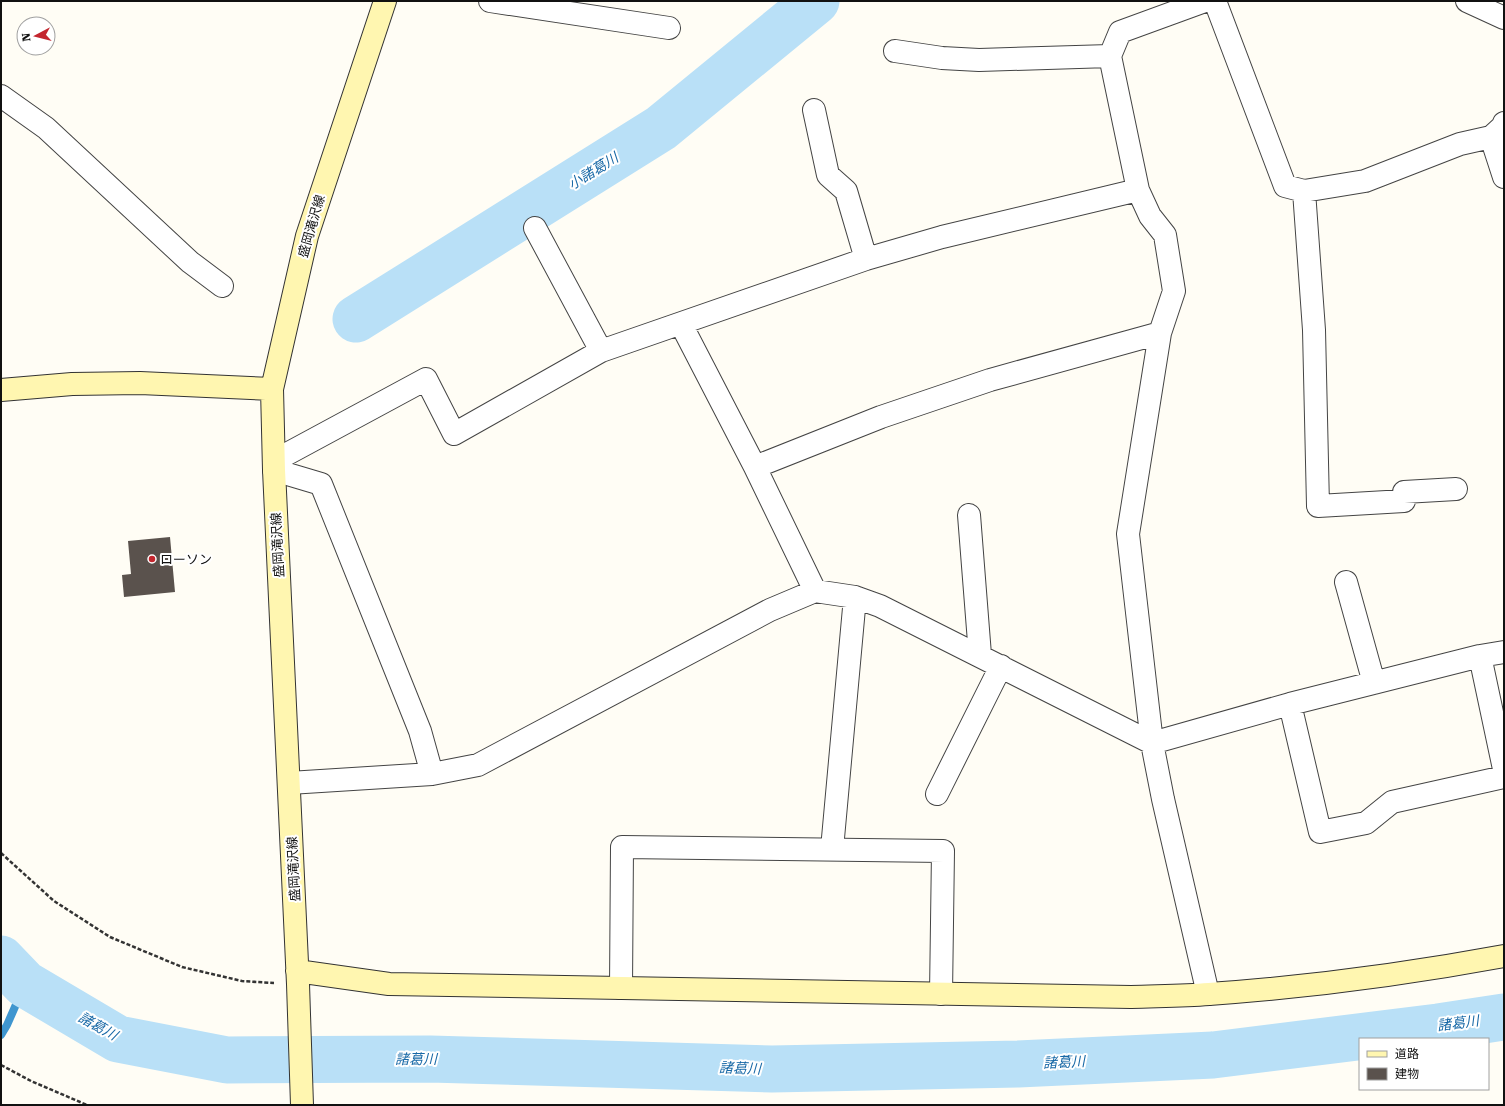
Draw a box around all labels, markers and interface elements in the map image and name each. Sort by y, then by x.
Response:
north arrow [16,16,56,56]
text: N [20,32,34,42]
water label: 小諸葛川 [565,148,623,193]
street label: 盛岡滝沢線 [295,193,328,259]
street label: 盛岡滝沢線 [268,512,287,578]
place label: ローソン [160,552,212,567]
marker: ローソン [147,554,157,564]
street label: 盛岡滝沢線 [284,836,303,902]
water label: 諸葛川 [76,1009,122,1044]
water label: 諸葛川 [1436,1012,1482,1033]
legend [1359,1038,1489,1090]
text: 道路 [1395,1047,1419,1061]
water label: 諸葛川 [395,1051,439,1067]
water label: 諸葛川 [1043,1053,1087,1071]
water label: 諸葛川 [719,1059,763,1077]
text: 建物 [1395,1067,1419,1081]

